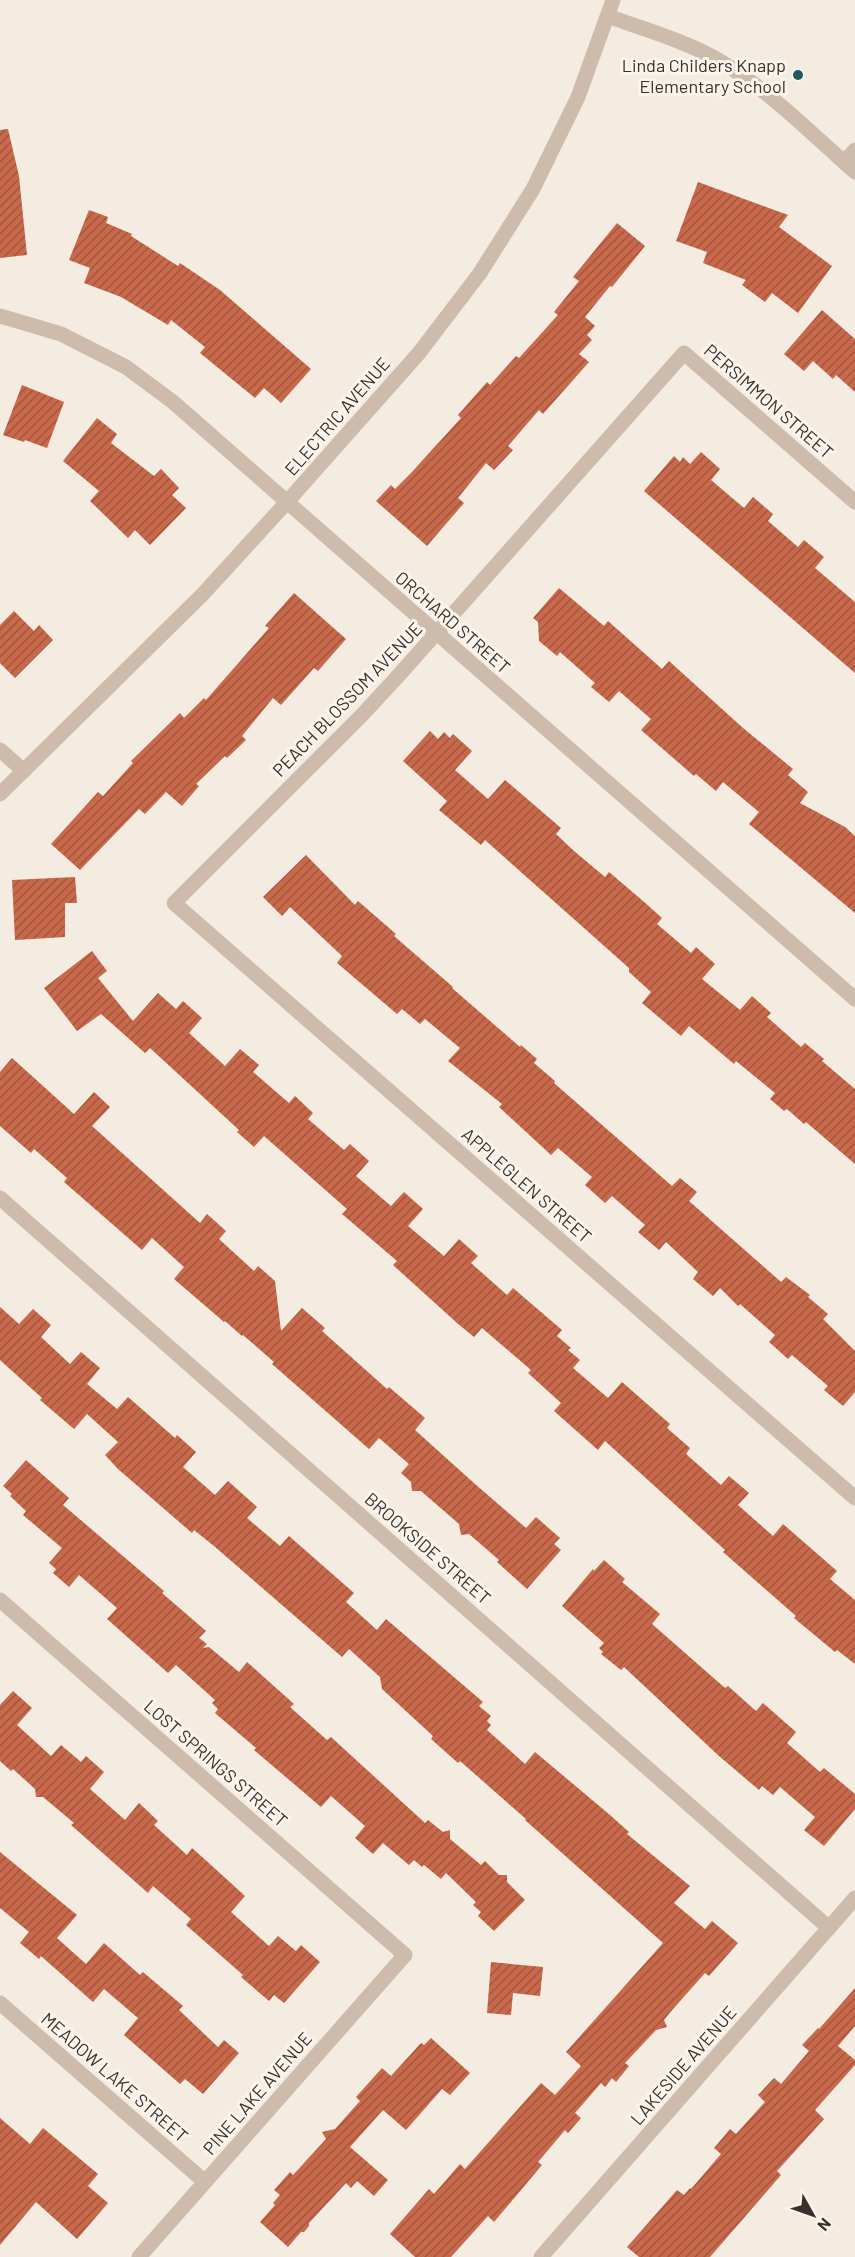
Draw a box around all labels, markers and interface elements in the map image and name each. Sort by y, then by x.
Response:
place label: Linda Childers Knapp Elementary School [622,54,786,97]
marker: Linda Childers Knapp Elementary School [791,68,805,82]
street label: PERSIMMON STREET [700,339,838,463]
street label: ELECTRIC AVENUE [280,352,394,480]
street label: ORCHARD STREET [391,566,515,678]
street label: PEACH BLOSSOM AVENUE [268,617,426,781]
street label: APPLEGLEN STREET [458,1123,596,1247]
street label: BROOKSIDE STREET [361,1487,495,1609]
street label: LOST SPRINGS STREET [140,1695,292,1831]
street label: LAKESIDE AVENUE [625,2001,741,2129]
street label: MEADOW LAKE STREET [37,2007,193,2147]
street label: PINE LAKE AVENUE [198,2027,316,2159]
north arrow [783,2185,843,2245]
text: N [814,2215,836,2235]

